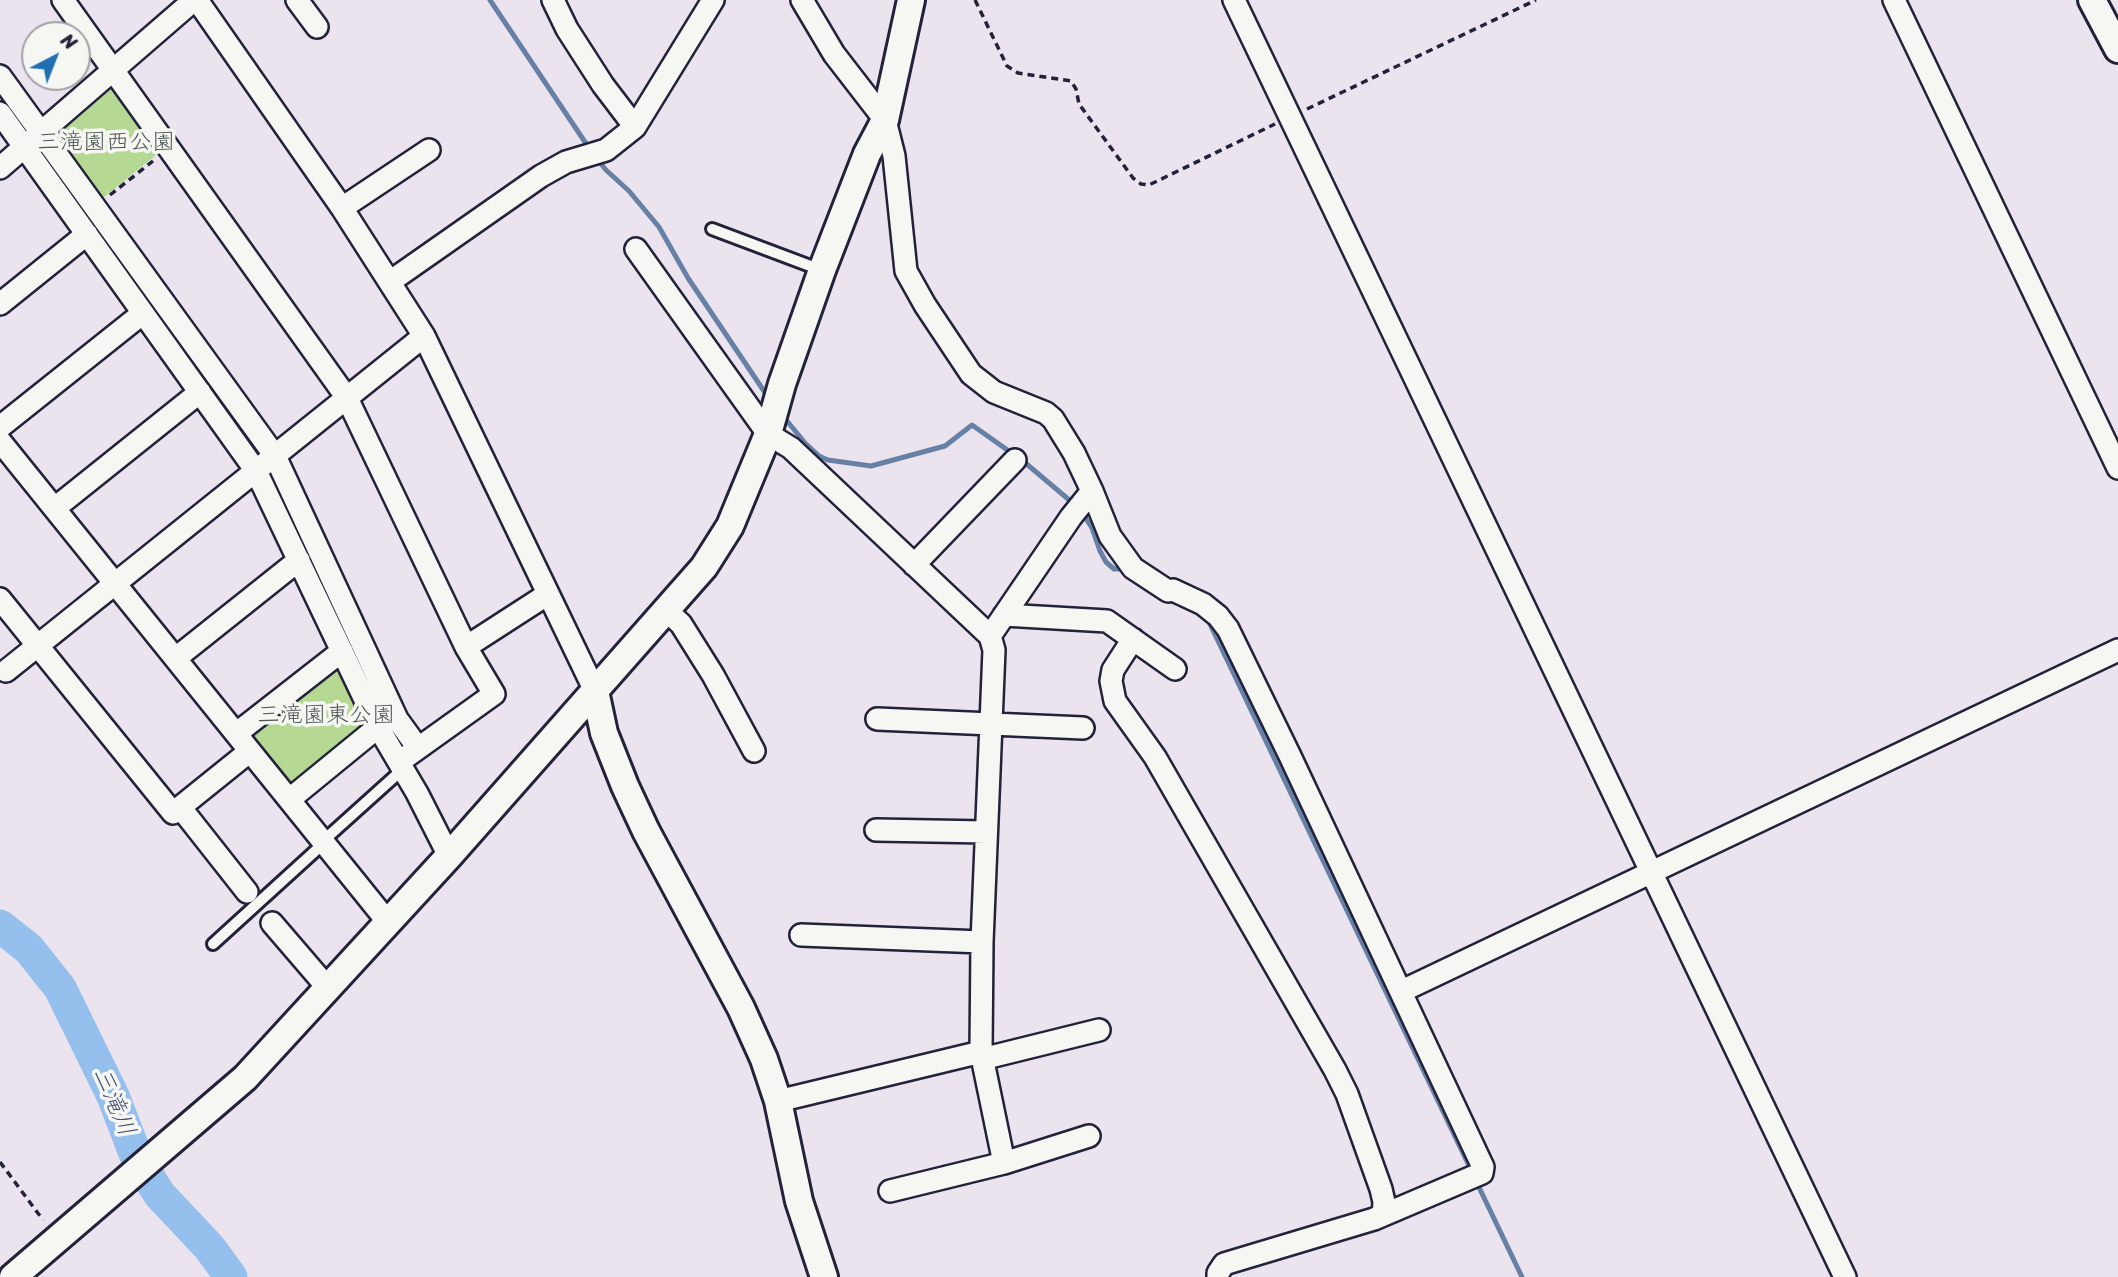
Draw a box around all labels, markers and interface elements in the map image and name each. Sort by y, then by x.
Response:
north arrow [21,21,91,91]
text: N [53,25,85,58]
park label: 三滝園西公園 [37,129,175,157]
park label: 三滝園東公園 [257,702,395,730]
water label: 三滝川 [86,1063,140,1141]

